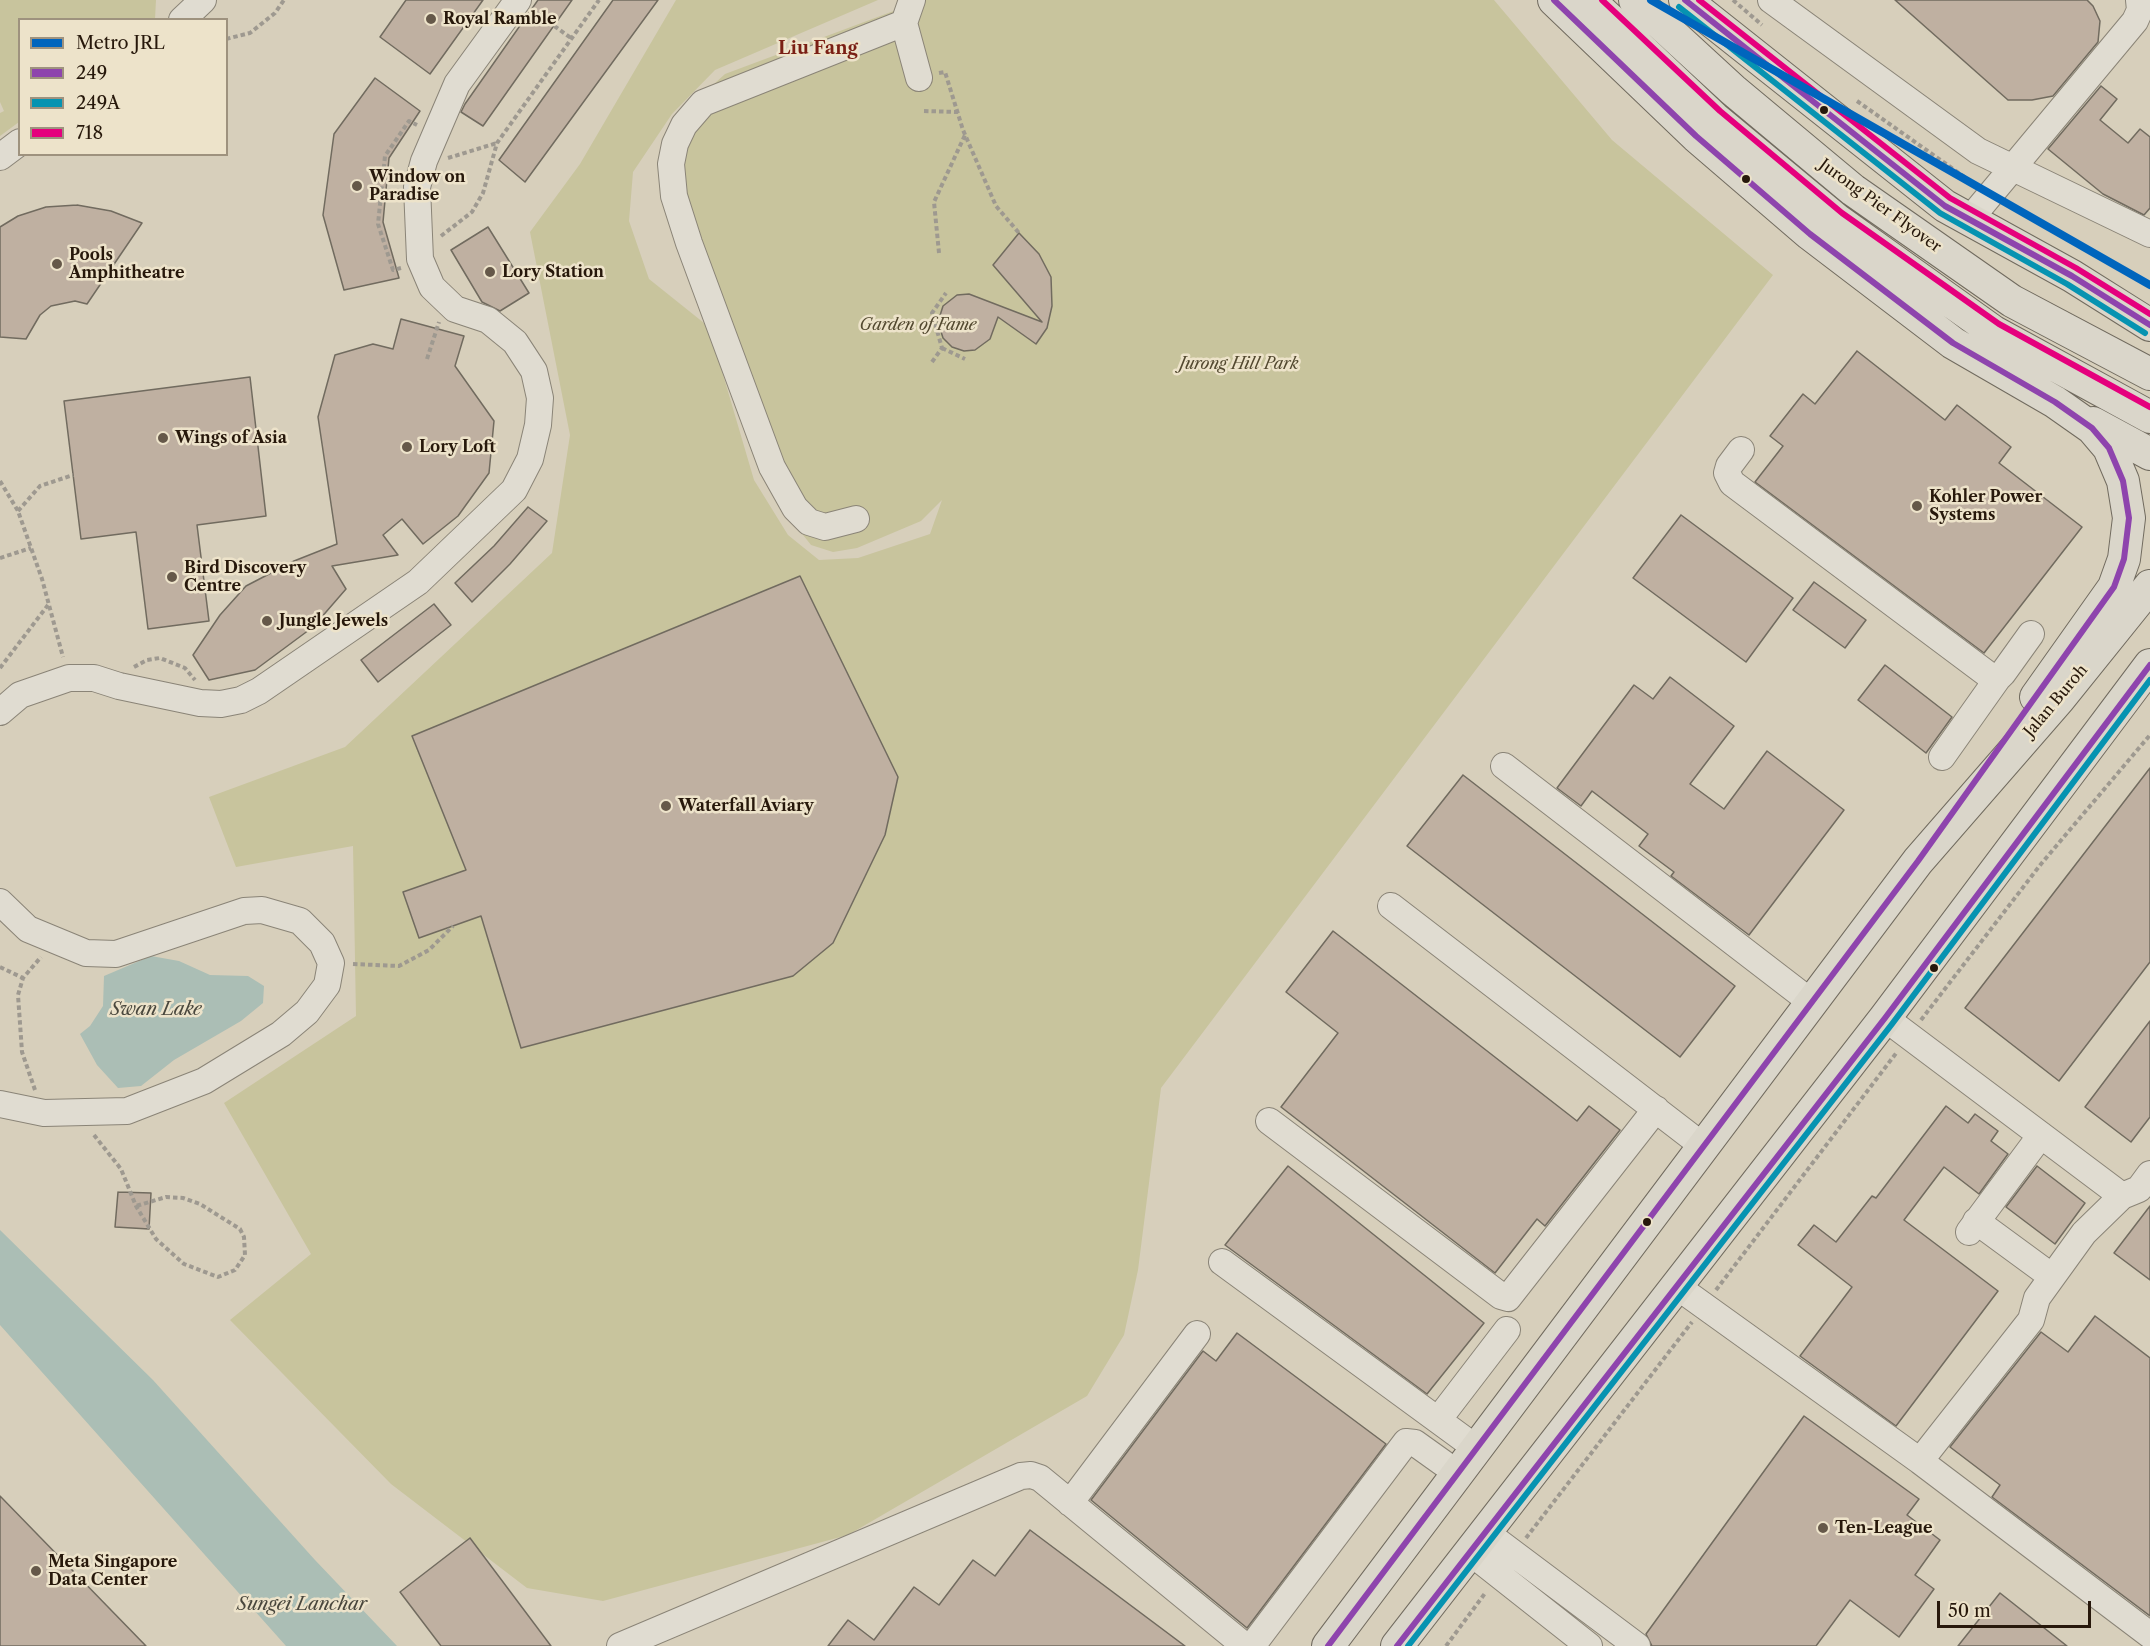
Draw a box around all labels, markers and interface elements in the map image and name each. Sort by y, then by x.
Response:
place label: Royal Ramble [443,9,557,29]
marker: Royal Ramble [424,12,438,26]
legend [18,18,228,156]
text: Metro JRL [76,32,165,54]
district label: Liu Fang [778,38,858,60]
text: 249 [76,62,107,84]
text: 249A [76,92,120,114]
unlabelled marker [1818,104,1830,116]
text: 718 [76,122,103,144]
street label: Jurong Pier Flyover [1815,155,1945,257]
place label: Window on Paradise [369,167,466,205]
unlabelled marker [1740,173,1752,185]
marker: Window on Paradise [350,179,364,193]
place label: Pools Amphitheatre [69,245,185,283]
marker: Pools Amphitheatre [50,257,64,271]
place label: Lory Station [502,262,604,282]
marker: Lory Station [483,265,497,279]
park label: Garden of Fame [860,315,976,335]
park label: Jurong Hill Park [1179,354,1299,374]
place label: Wings of Asia [175,428,287,448]
marker: Wings of Asia [156,431,170,445]
place label: Lory Loft [419,437,496,457]
marker: Lory Loft [400,440,414,454]
place label: Kohler Power Systems [1929,487,2042,525]
marker: Kohler Power Systems [1910,499,1924,513]
place label: Bird Discovery Centre [184,558,306,596]
marker: Bird Discovery Centre [165,570,179,584]
place label: Jungle Jewels [279,611,388,631]
marker: Jungle Jewels [260,614,274,628]
street label: Jalan Buroh [2020,661,2092,741]
place label: Waterfall Aviary [678,796,814,816]
marker: Waterfall Aviary [659,799,673,813]
unlabelled marker [1928,962,1940,974]
water label: Swan Lake [110,999,202,1021]
unlabelled marker [1641,1216,1653,1228]
place label: Ten-League [1835,1518,1933,1538]
marker: Ten-League [1816,1521,1830,1535]
place label: Meta Singapore Data Center [48,1552,177,1590]
marker: Meta Singapore Data Center [29,1564,43,1578]
scale bar [1940,1589,2094,1627]
water label: Sungei Lanchar [237,1594,367,1616]
text: 50 m [1948,1600,1991,1622]

